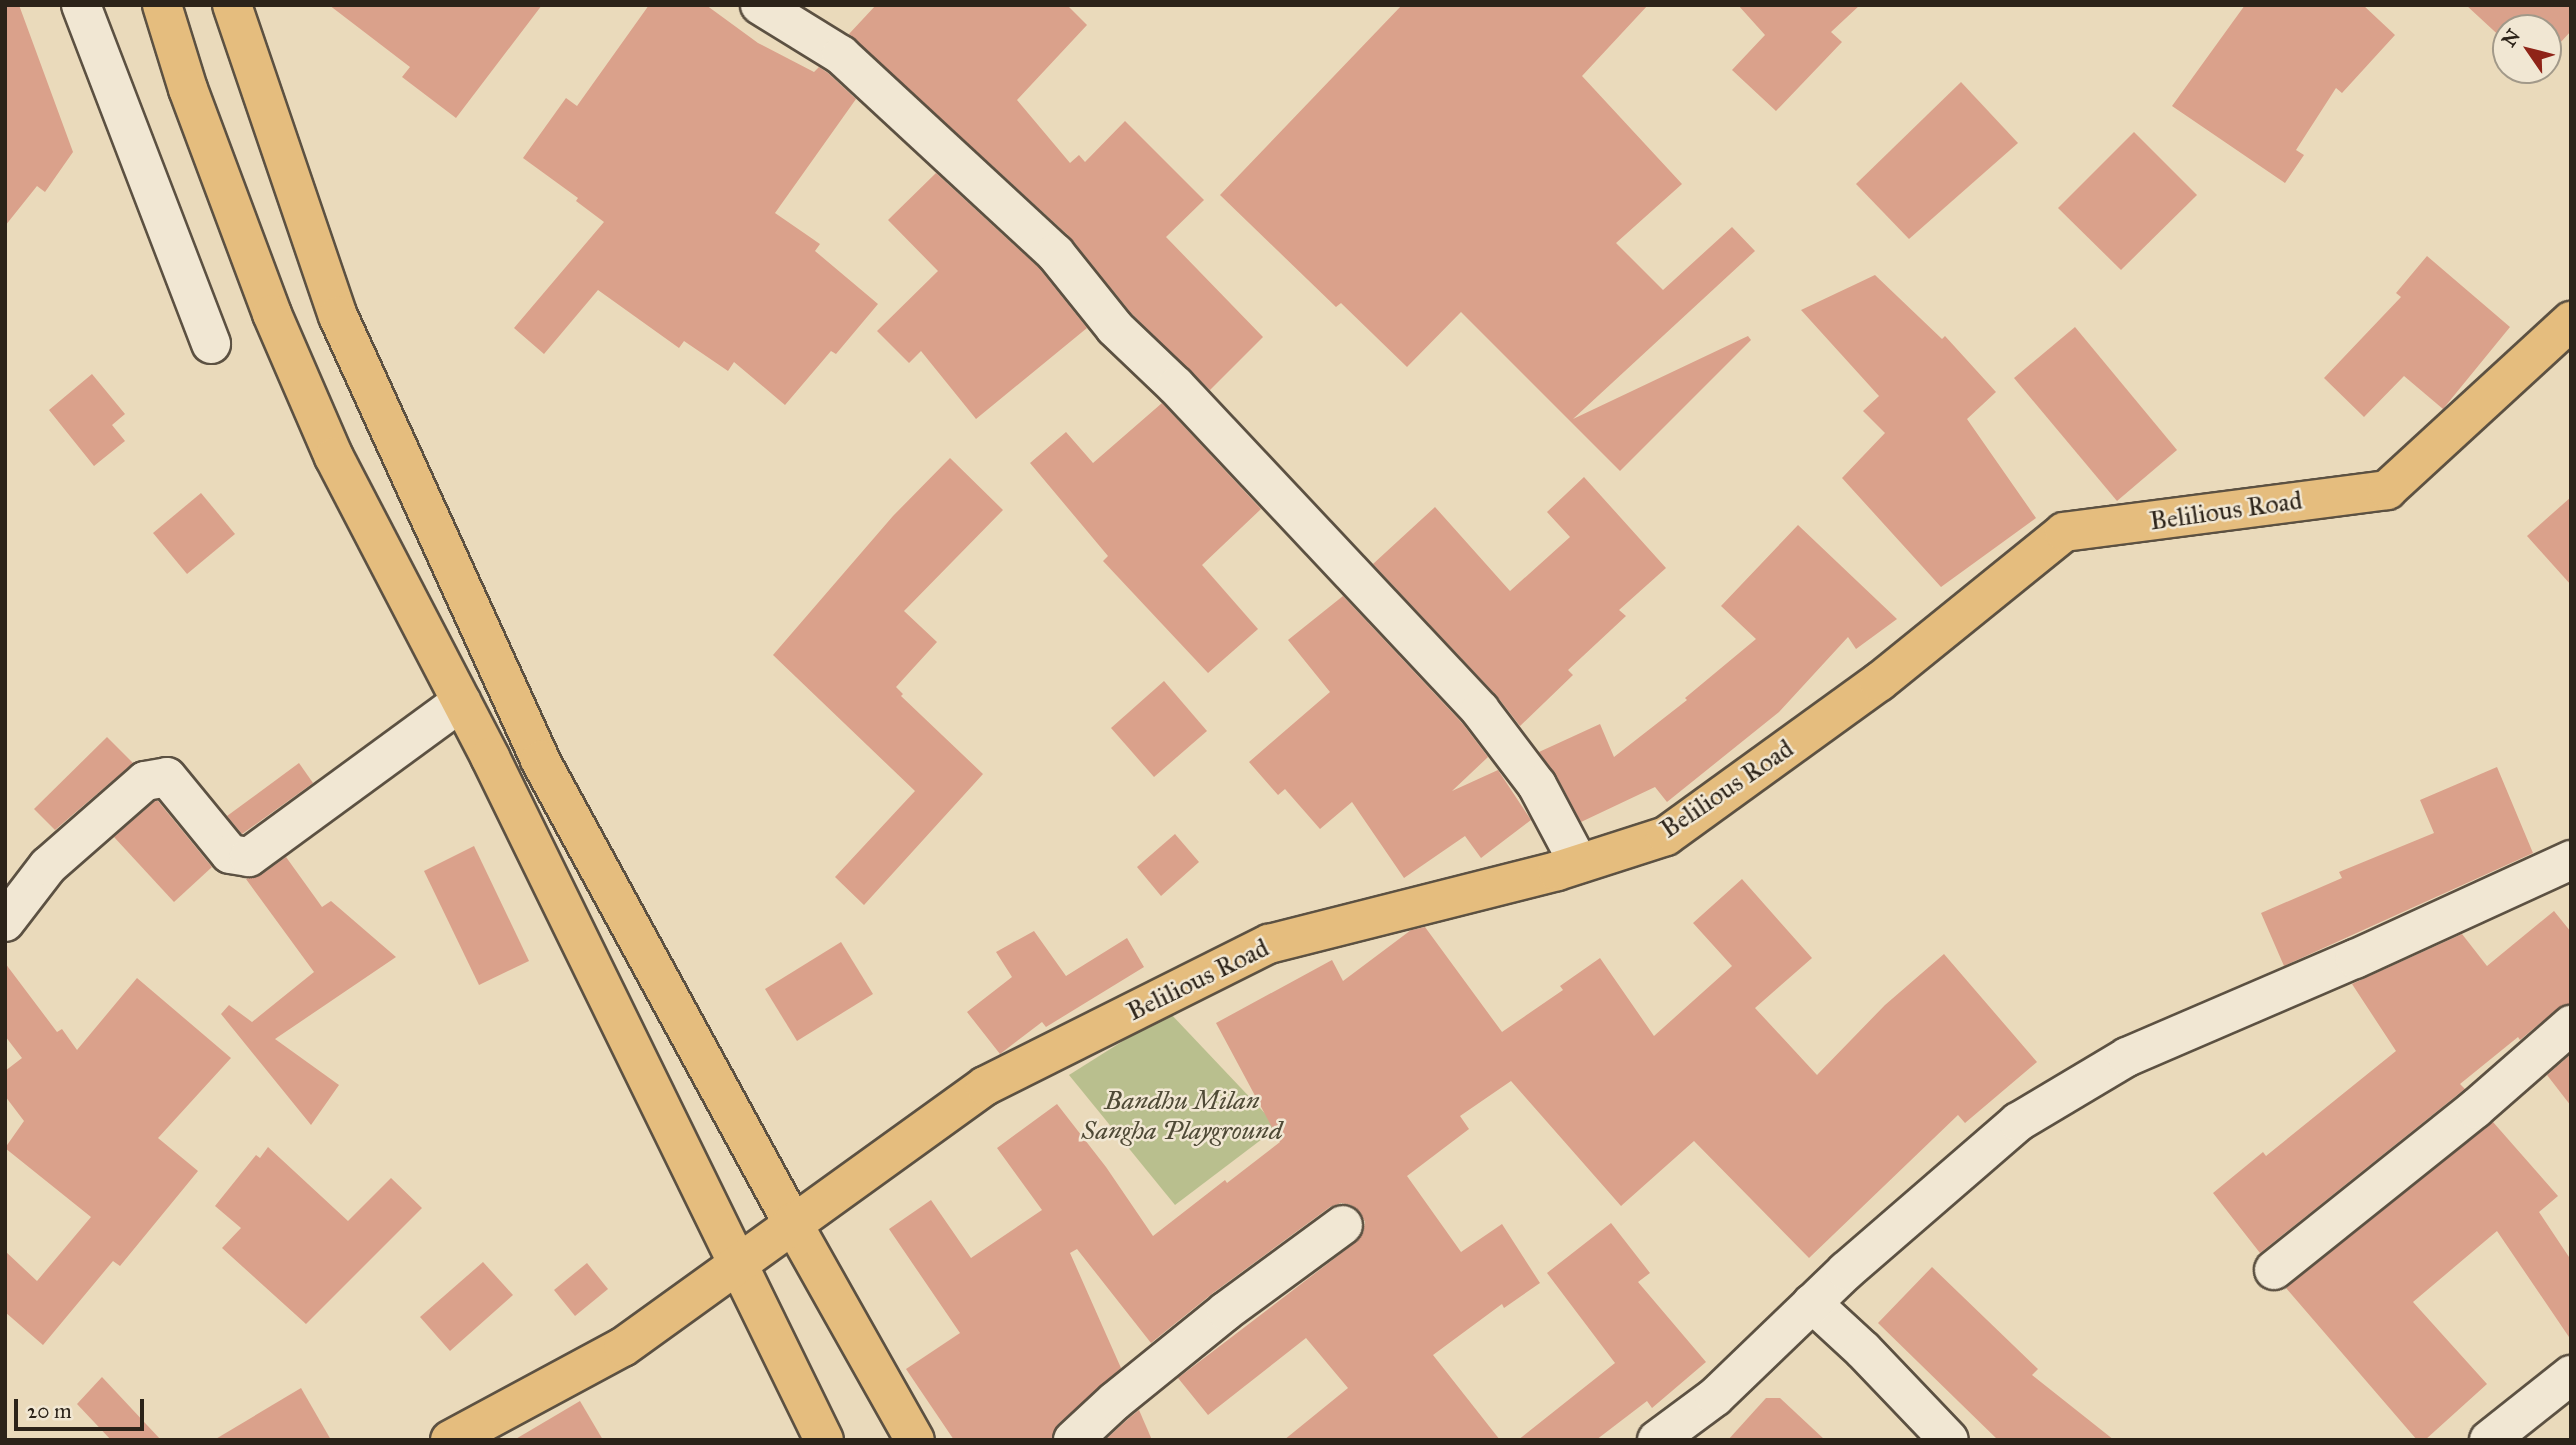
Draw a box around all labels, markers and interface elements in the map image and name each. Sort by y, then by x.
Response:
north arrow [2492,14,2562,84]
text: N [2497,25,2525,51]
street label: Belilious Road [2148,485,2304,537]
street label: Belilious Road [1654,733,1800,845]
street label: Belilious Road [1122,932,1274,1028]
park label: Bandhu Milan Sangha Playground [1082,1085,1282,1146]
scale bar [18,1386,147,1430]
text: 20 m [27,1398,72,1424]

